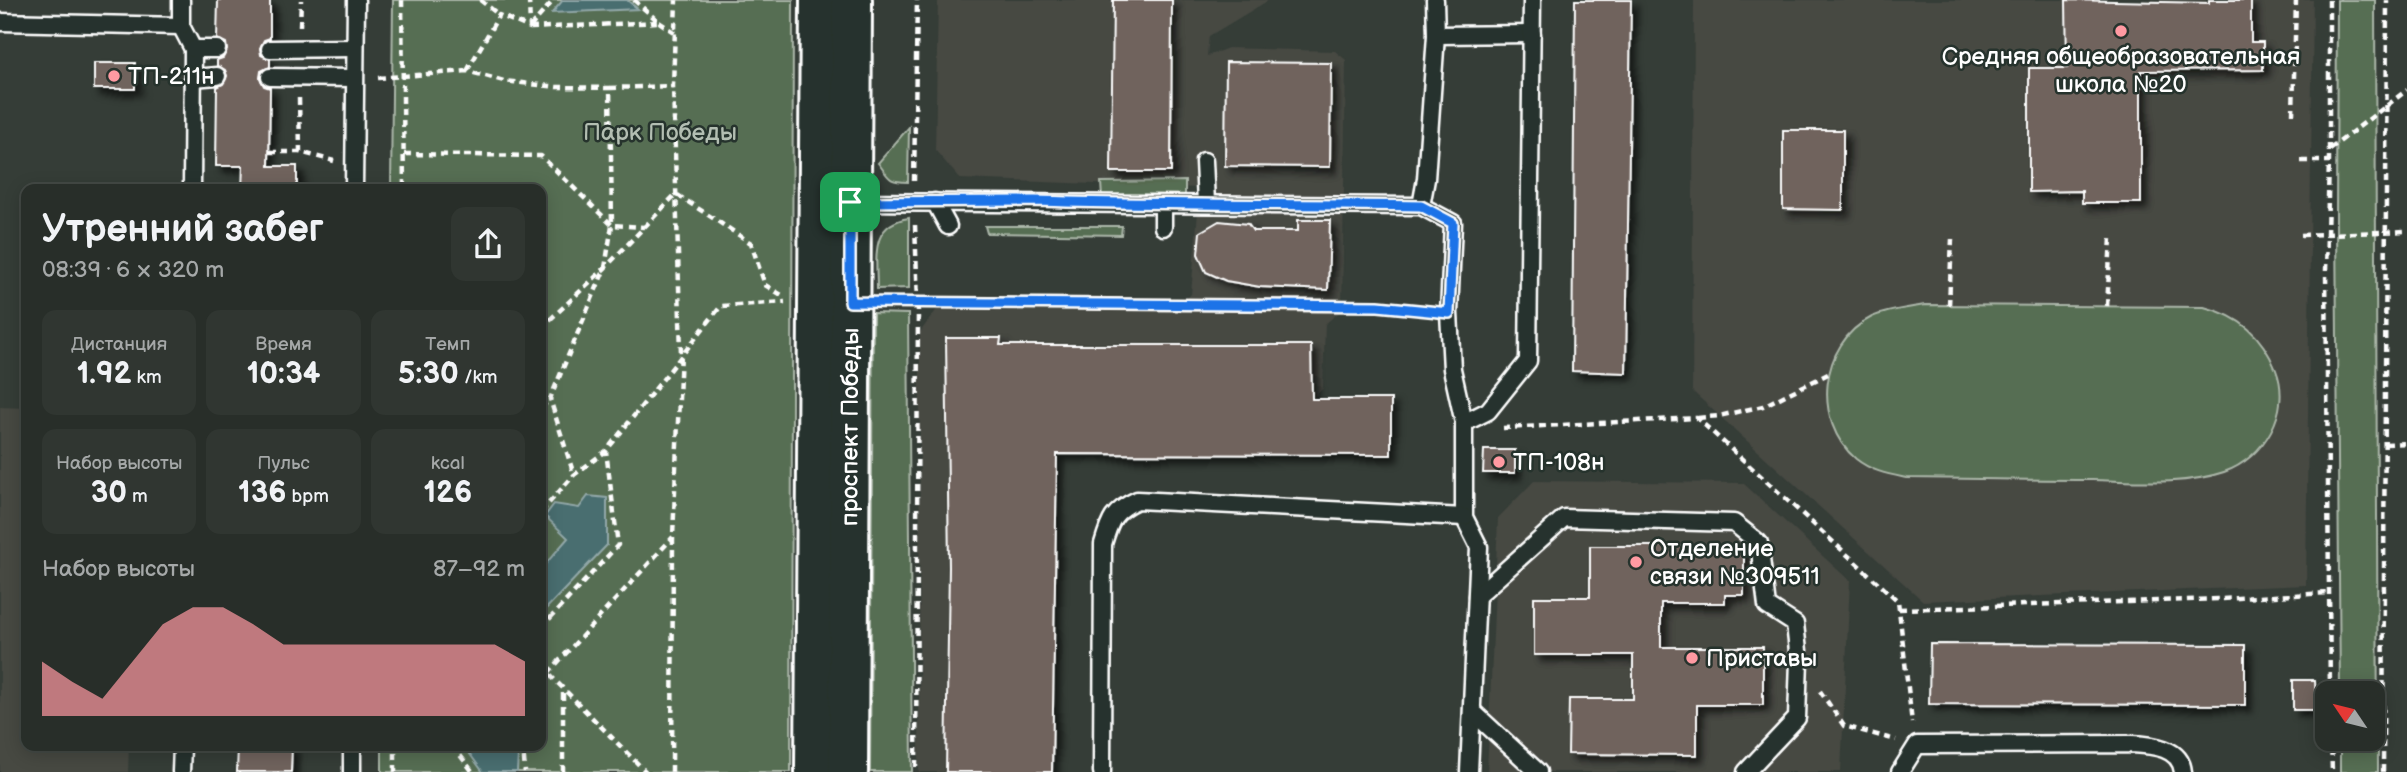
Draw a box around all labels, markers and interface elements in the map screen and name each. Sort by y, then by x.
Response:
marker: Средняя общеобразовательная школа №20 [2113,23,2129,39]
place label: Средняя общеобразовательная школа №20 [1942,42,2300,99]
place label: ТП-211н [128,62,215,91]
marker: ТП-211н [106,68,122,84]
park label: Парк Победы [583,118,737,147]
pin [820,172,880,232]
icon: arrive [831,183,869,221]
text: Утренний забег [42,207,324,252]
button: share [451,207,525,281]
text: 08:39 · 6 × 320 m [42,256,224,284]
street label: проспект Победы [835,328,865,526]
text: Дистанция [71,333,167,356]
text: Время [255,333,312,356]
text: Темп [425,333,470,356]
text: 1.92 [77,356,131,392]
text: 10:34 [247,356,320,392]
text: 5:30 [398,356,459,392]
text: km [131,366,162,389]
text: /km [459,366,498,389]
place label: ТП-108н [1513,448,1605,477]
text: Набор высоты [56,452,182,475]
text: Пульс [257,452,310,475]
text: kcal [431,452,465,475]
marker: ТП-108н [1491,454,1507,470]
text: 30 [91,475,127,511]
text: 136 [238,475,286,511]
text: 126 [423,475,472,511]
text: m [127,485,148,508]
text: bpm [286,485,329,508]
place label: Отделение связи №309511 [1650,534,1820,591]
marker: Отделение связи №309511 [1628,554,1644,570]
text: Набор высоты [42,555,195,583]
text: 87–92 m [433,555,525,583]
place label: Приставы [1706,644,1817,673]
marker: Приставы [1684,650,1700,666]
north arrow [2315,681,2385,751]
map controls [2315,681,2385,751]

